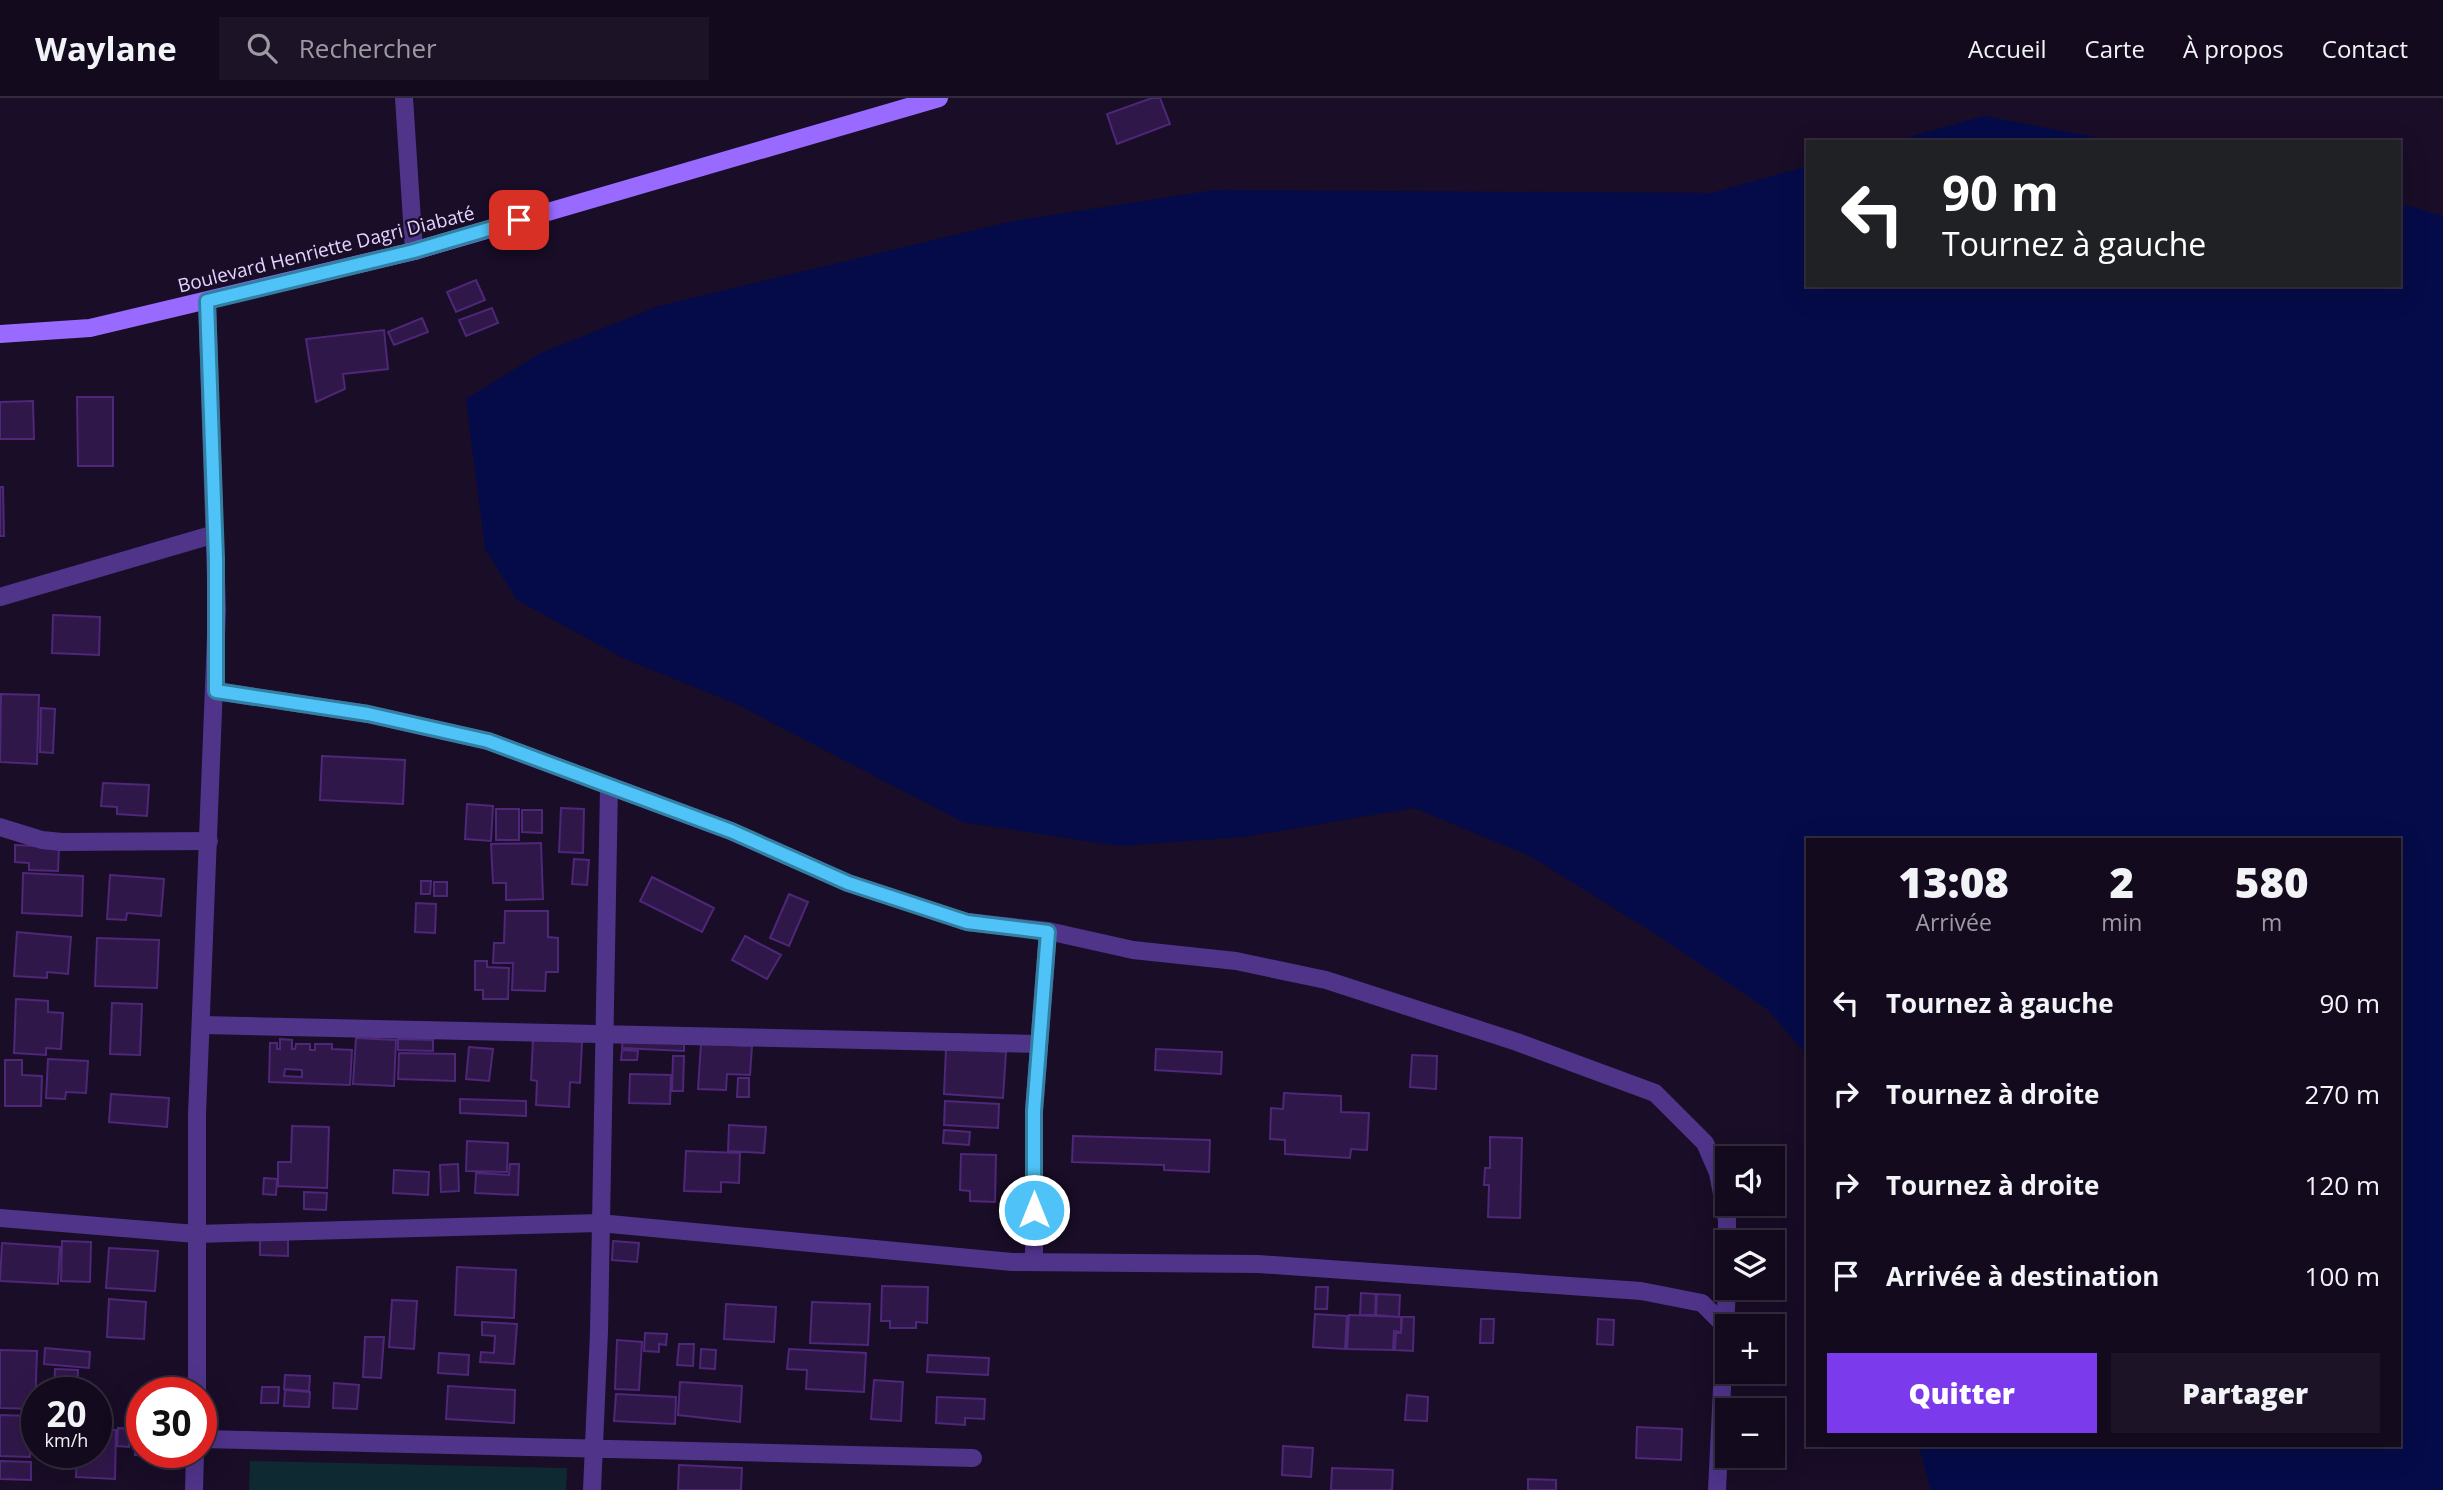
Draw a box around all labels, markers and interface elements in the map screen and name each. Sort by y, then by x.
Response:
search box [219,17,709,80]
text: Waylane [35,26,177,71]
icon: search [243,29,281,67]
text: Rechercher [299,30,437,66]
text: Accueil [1968,32,2047,65]
text: Carte [2085,32,2145,65]
text: À propos [2183,32,2284,65]
text: Contact [2322,32,2408,65]
text: 90 m [1942,159,2059,225]
icon: left [1827,168,1918,259]
pin [489,190,549,250]
street label: Boulevard Henriette Dagri Diabaté [175,200,477,298]
icon: arrive [500,201,538,239]
text: Tournez à gauche [1942,222,2206,265]
text: 13:08 [1898,853,2009,910]
text: 2 [2110,853,2134,910]
text: 580 [2235,853,2309,910]
text: Arrivée [1915,906,1992,938]
text: min [2101,906,2142,938]
text: m [2261,906,2282,938]
icon: left [1827,984,1865,1022]
text: Tournez à gauche [1886,985,2114,1021]
text: 90 m [2319,985,2380,1021]
icon: right [1827,1075,1865,1113]
text: Tournez à droite [1886,1076,2099,1112]
text: 270 m [2305,1076,2380,1112]
map controls [1715,1146,1785,1468]
button: sound [1715,1146,1785,1216]
icon: right [1827,1166,1865,1204]
text: Tournez à droite [1886,1167,2099,1203]
text: 120 m [2305,1167,2380,1203]
position arrow [997,1173,1071,1247]
button: layers [1715,1230,1785,1300]
icon: arrive [1827,1257,1865,1295]
text: Arrivée à destination [1886,1258,2159,1294]
text: 100 m [2305,1258,2380,1294]
button: + [1715,1314,1785,1384]
button: Quitter [1827,1353,2097,1433]
button: Partager [2111,1353,2380,1433]
speed limit sign: 30 [126,1377,217,1468]
text: 20 [46,1390,87,1437]
button: − [1715,1398,1785,1468]
text: km/h [45,1428,88,1452]

